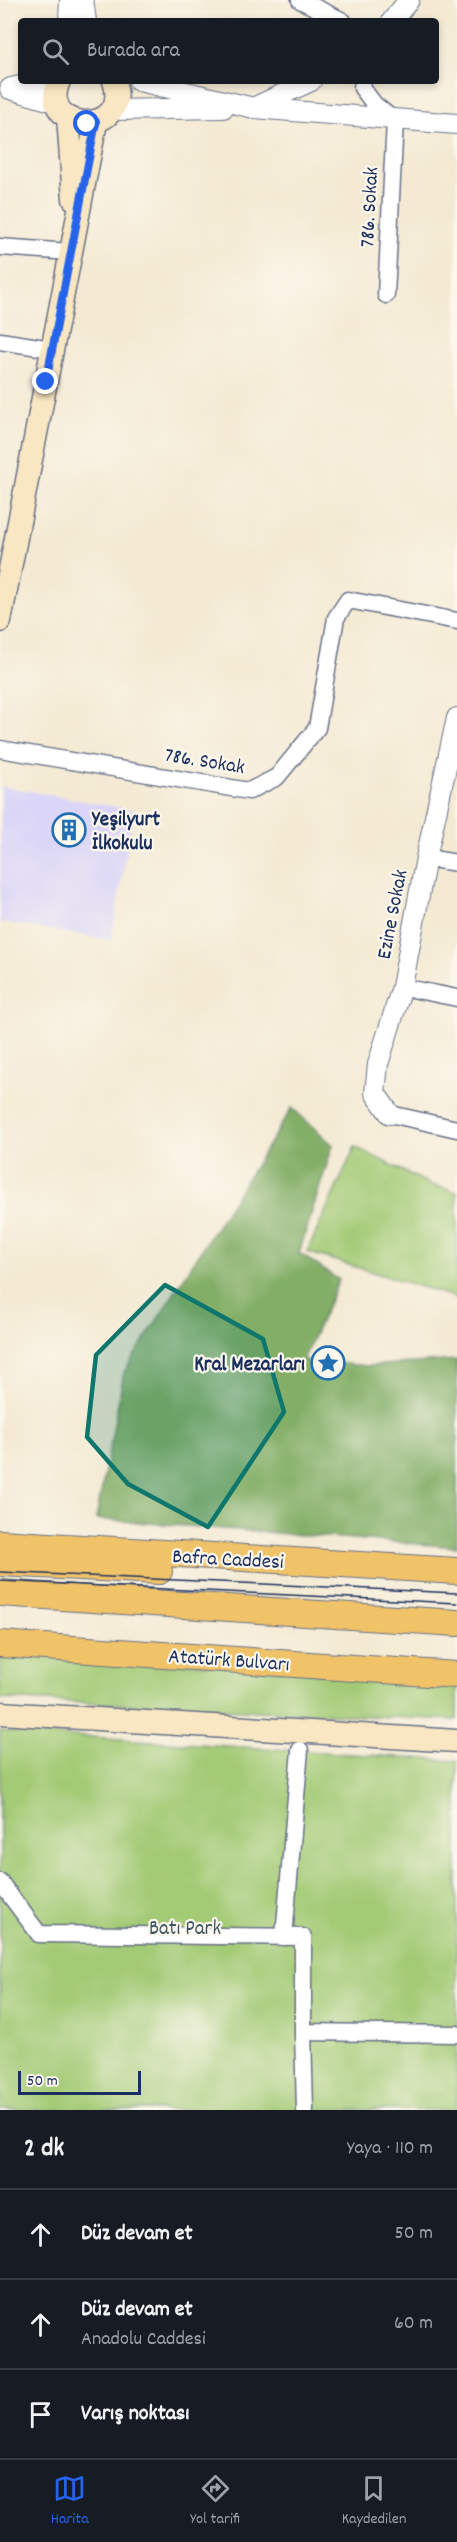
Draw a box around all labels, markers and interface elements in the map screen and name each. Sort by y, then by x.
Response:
search box [18,18,439,84]
icon: search [39,35,72,68]
text: Burada ara [87,36,180,67]
route start [73,110,99,136]
street label: 786. Sokak [354,166,388,248]
route end [32,368,58,394]
street label: 786. Sokak [162,742,247,784]
place label: Yeşilyurt İlkokulu [91,806,160,860]
building icon: Yeşilyurt İlkokulu [51,812,87,848]
street label: Ezine Sokak [371,867,417,962]
place icon: Kral Mezarları [310,1345,346,1381]
place label: Kral Mezarları [194,1351,305,1381]
street label: Bafra Caddesi [171,1543,284,1579]
street label: Atatürk Bulvarı [167,1643,290,1681]
park label: Batı Park [149,1915,221,1945]
scale bar [18,2068,141,2096]
text: 50 m [27,2070,58,2093]
text: 2 dk [24,2131,64,2168]
text: Yaya · 110 m [347,2135,433,2163]
icon: ahead [24,2218,57,2251]
text: Düz devam et [81,2219,193,2250]
text: 50 m [395,2220,433,2248]
text: Düz devam et [81,2295,193,2326]
icon: ahead [24,2308,57,2341]
text: 60 m [394,2310,433,2338]
text: Anadolu Caddesi [81,2326,206,2354]
icon: arrive [24,2398,57,2431]
text: Varış noktası [81,2399,189,2430]
tab: Harita [51,2472,89,2531]
tab: Yol tarifi [190,2472,240,2531]
tab: Kaydedilen [342,2472,406,2531]

